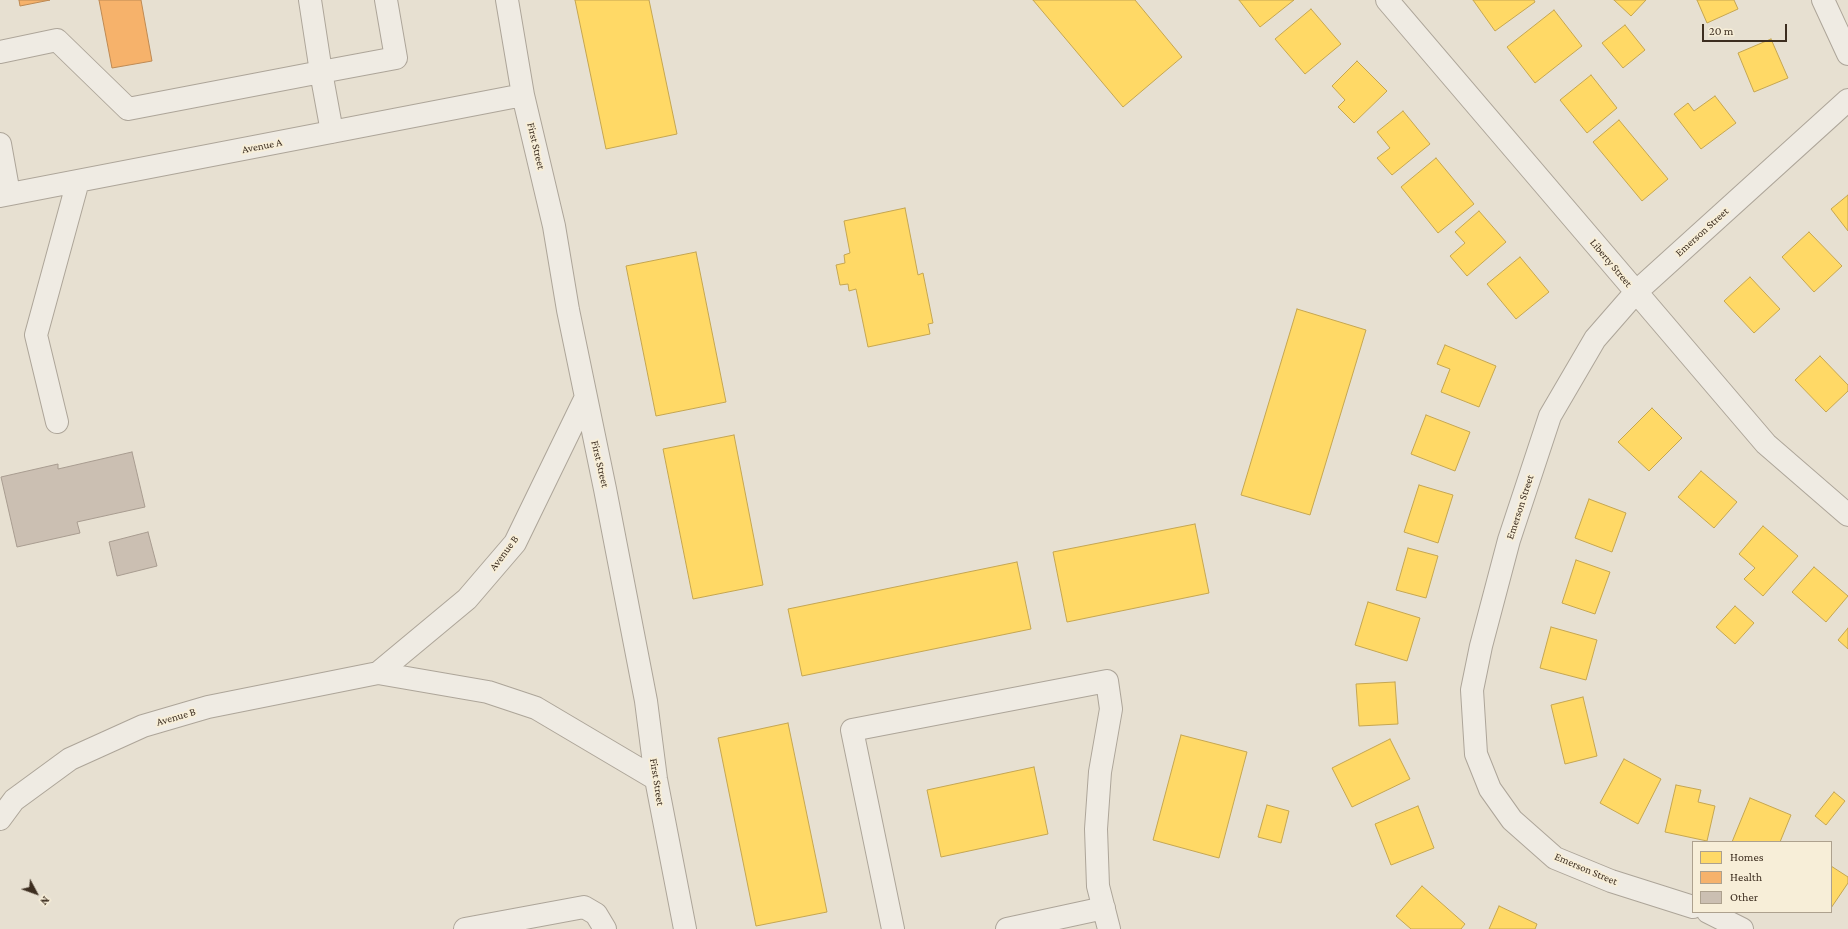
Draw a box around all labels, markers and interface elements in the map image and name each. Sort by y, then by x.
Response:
scale bar [1704,16,1789,42]
text: 20 m [1709,24,1733,38]
street label: First Street [524,121,548,171]
street label: Avenue A [241,136,283,156]
street label: Emerson Street [1673,205,1731,259]
street label: Liberty Street [1587,236,1635,290]
street label: First Street [588,439,612,489]
street label: Emerson Street [1503,473,1537,541]
street label: Avenue B [487,533,521,573]
street label: Avenue B [155,705,197,729]
street label: First Street [647,757,667,807]
legend [1692,841,1832,913]
street label: Emerson Street [1553,850,1619,888]
text: Homes [1730,850,1763,864]
text: Health [1730,870,1762,884]
north arrow [16,873,56,913]
text: Other [1730,890,1758,904]
text: N [38,894,52,908]

